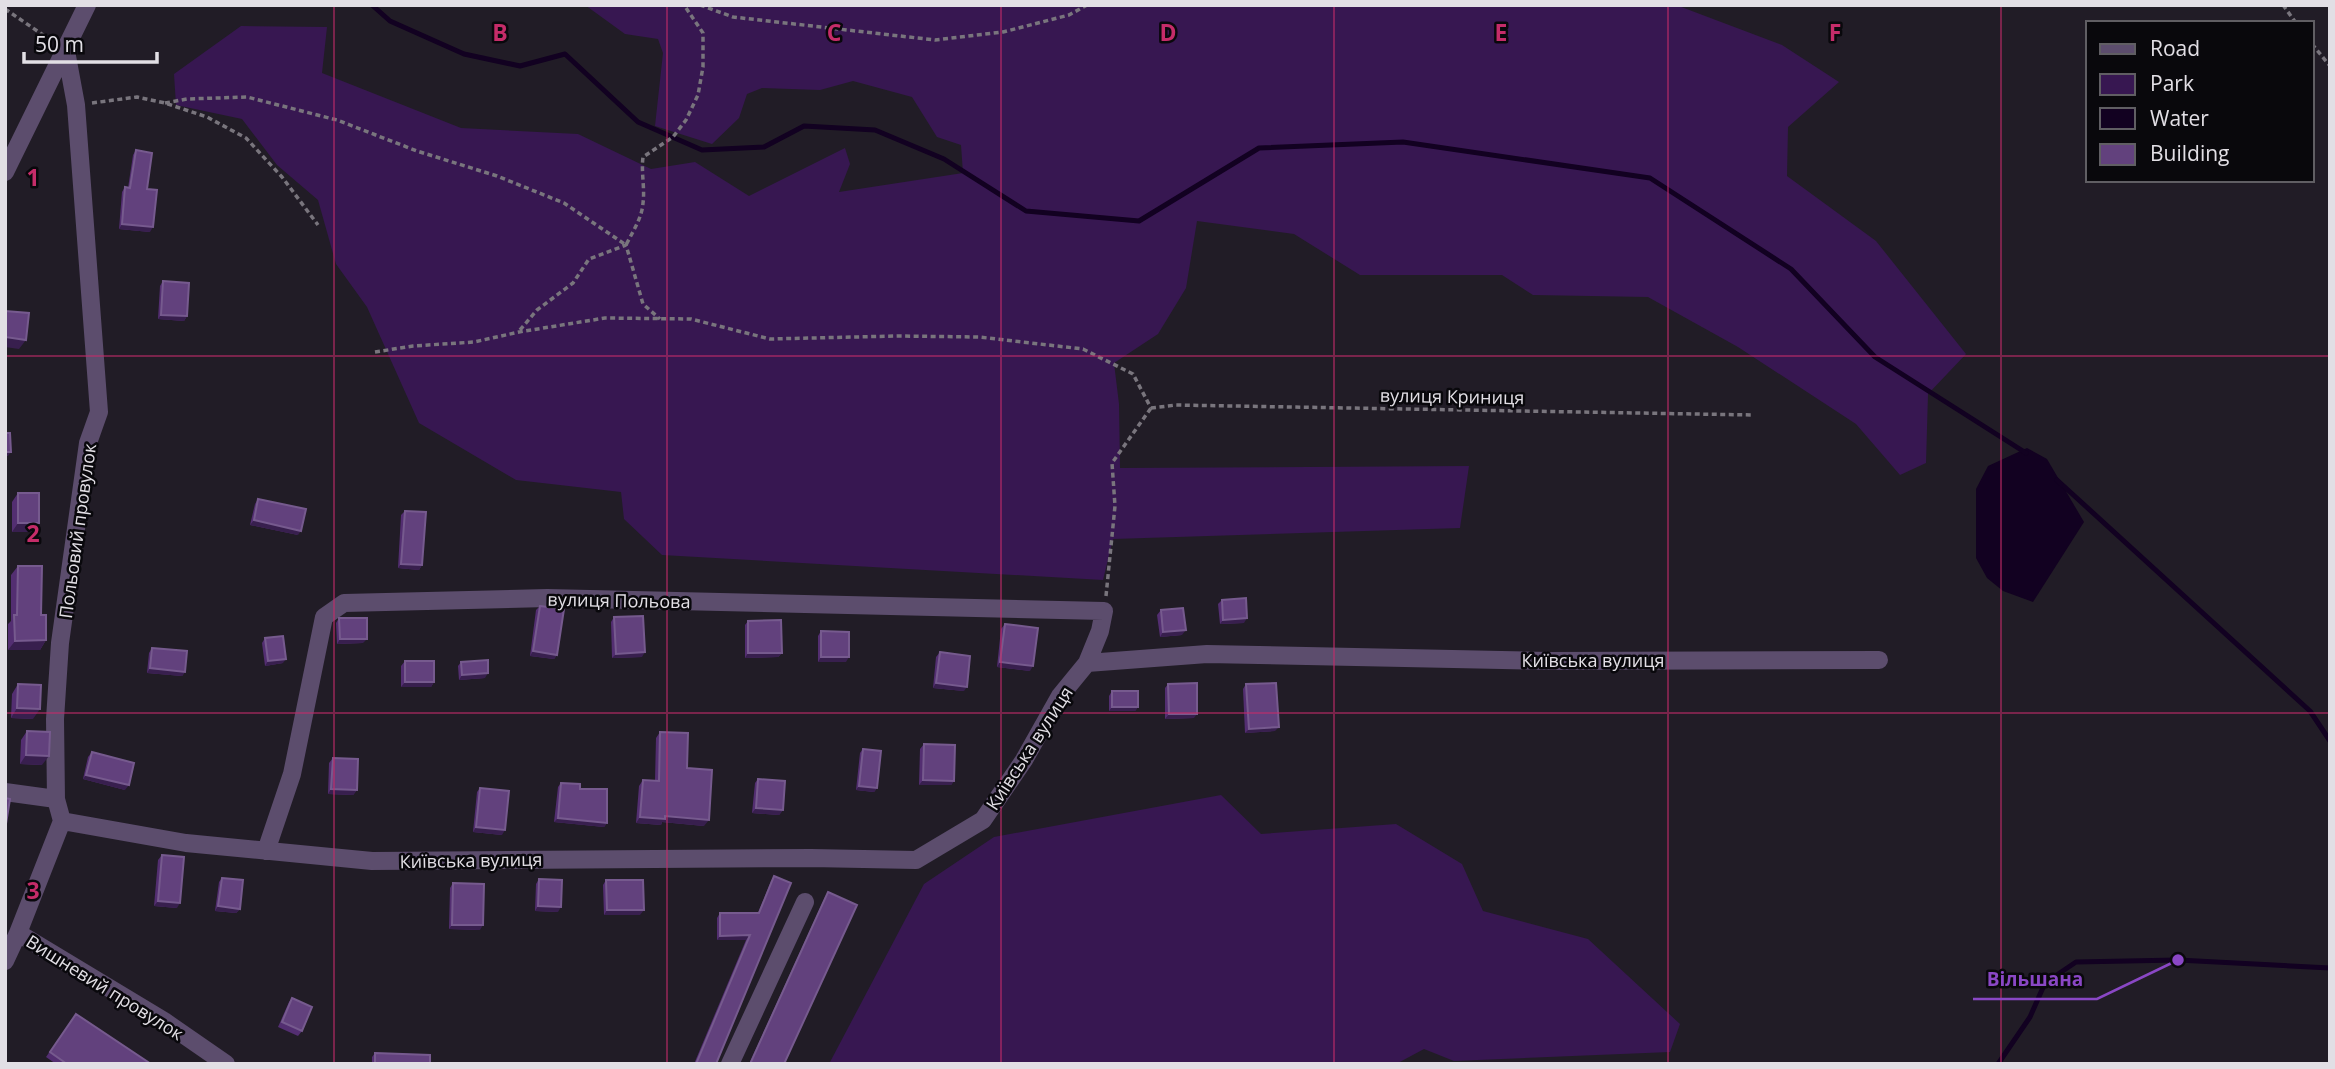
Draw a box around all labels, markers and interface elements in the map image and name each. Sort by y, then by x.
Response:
text: B [492,16,508,48]
text: C [827,16,841,48]
text: D [1159,16,1177,48]
text: E [1495,16,1507,48]
text: F [1829,16,1841,48]
scale bar [24,21,158,65]
legend [2086,21,2314,182]
text: 50 m [35,30,84,58]
text: Road [2150,34,2200,62]
text: Park [2150,69,2194,97]
text: Water [2150,104,2209,132]
text: Building [2150,139,2229,167]
text: 1 [26,161,40,193]
street label: вулиця Криниця [1380,383,1524,409]
street label: Польовий провулок [53,441,101,620]
text: 2 [26,517,40,549]
street label: вулиця Польова [547,587,691,613]
street label: Київська вулиця [1522,648,1664,672]
street label: Київська вулиця [980,682,1078,814]
street label: Київська вулиця [399,847,543,873]
text: 3 [26,874,40,906]
street label: Вишневий провулок [22,929,189,1046]
callout: Вільшана [1973,959,2097,999]
text: Вільшана [1987,966,2083,992]

